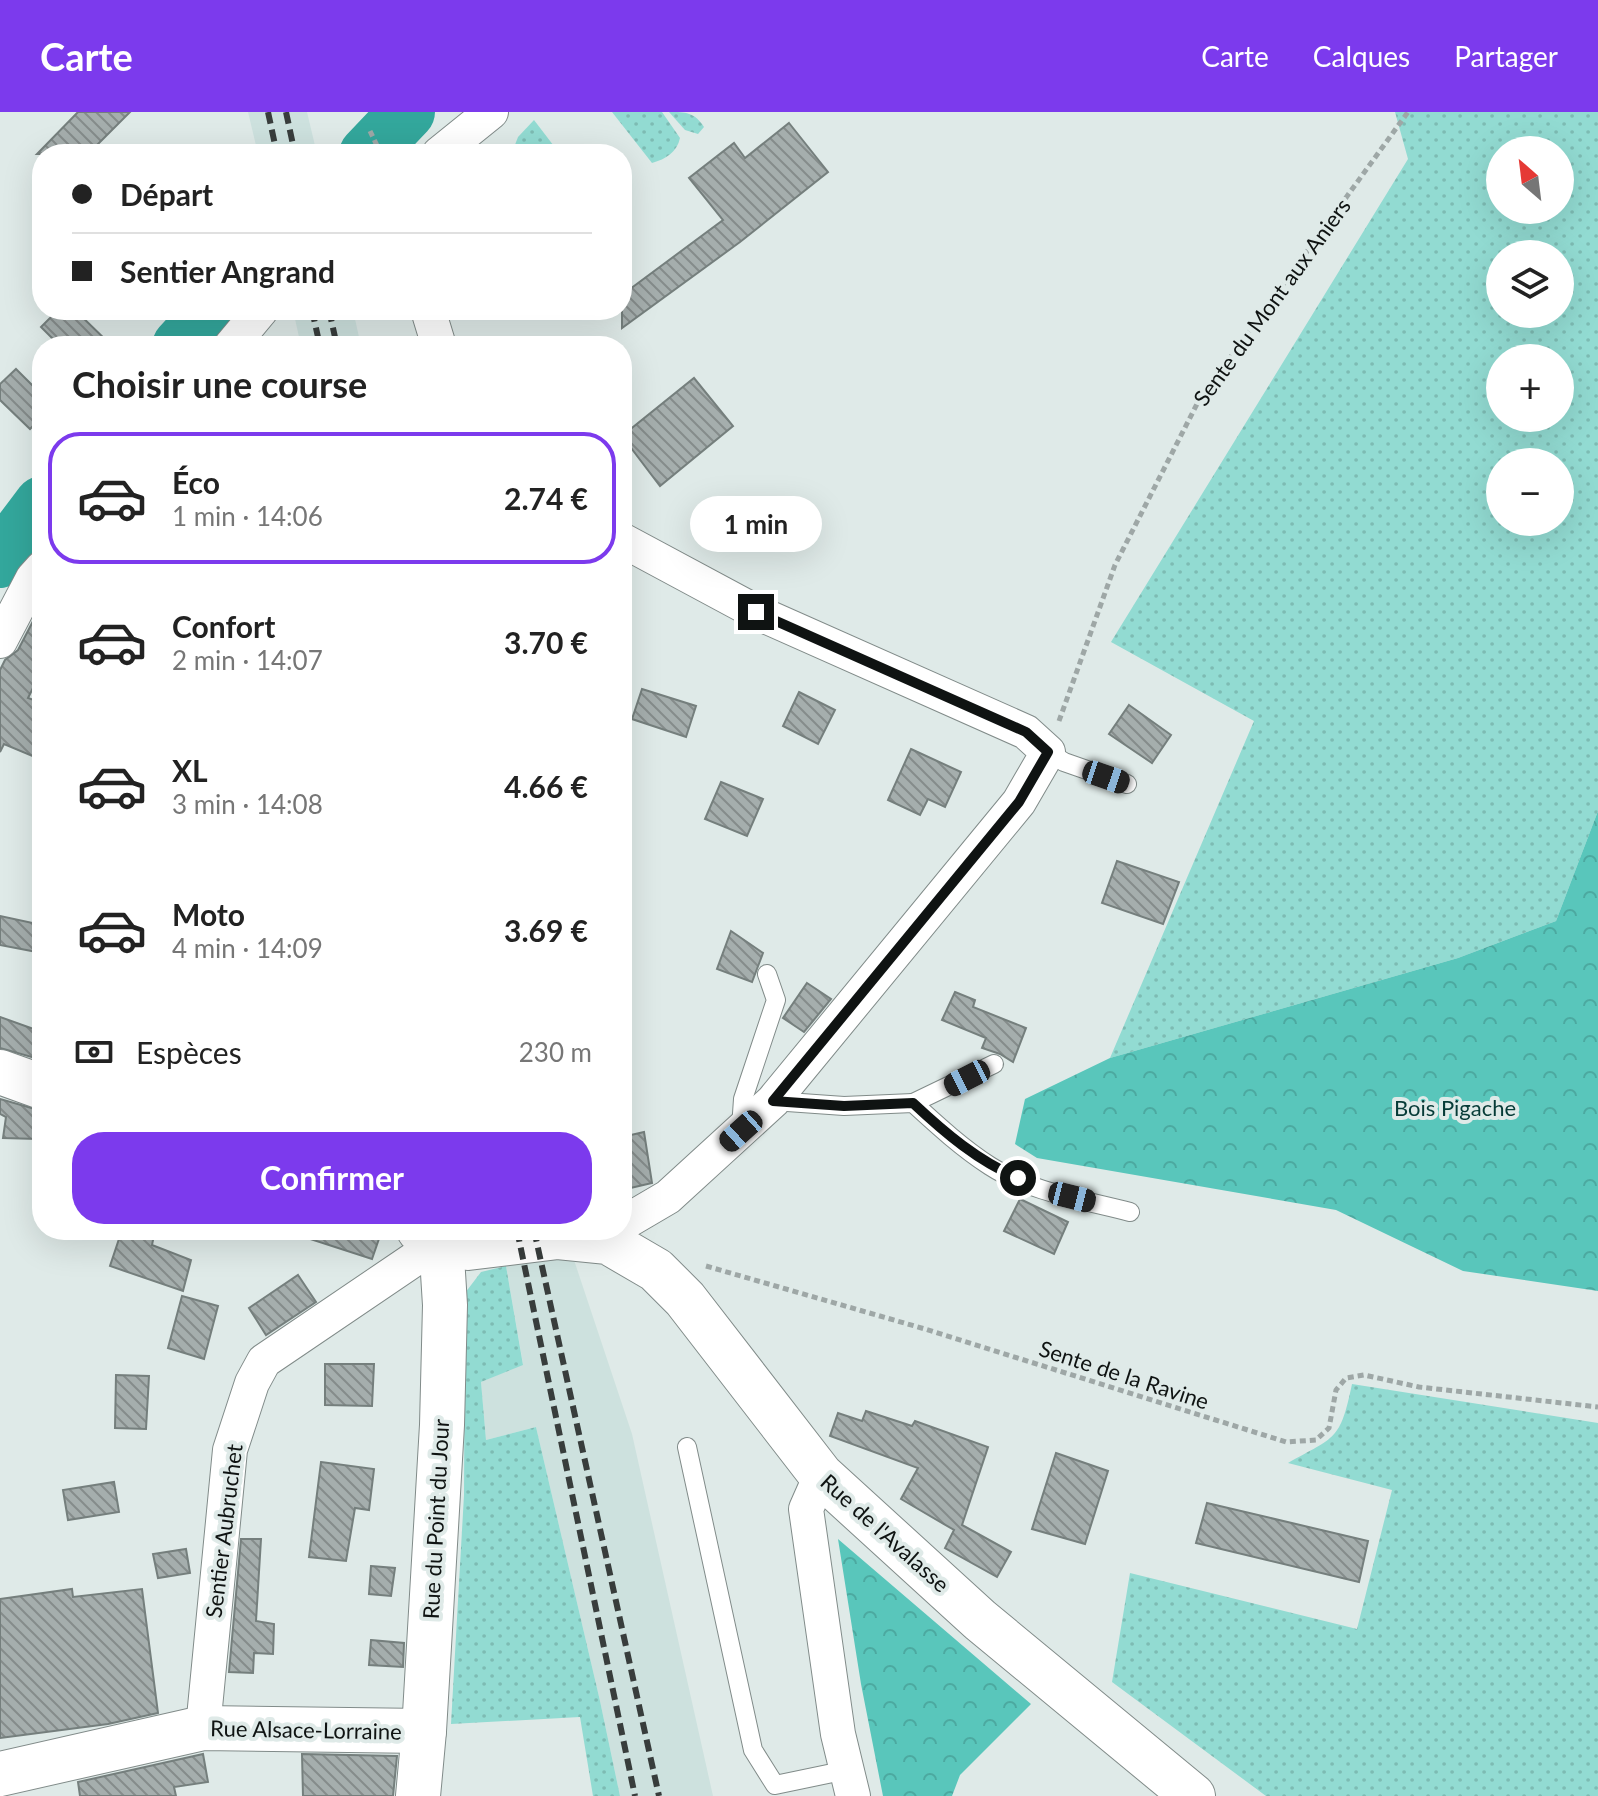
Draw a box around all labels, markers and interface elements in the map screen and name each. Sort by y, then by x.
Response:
text: Carte [40,33,133,79]
text: Carte [1201,39,1269,73]
text: Calques [1313,39,1410,73]
text: Partager [1454,39,1558,73]
north arrow [1486,136,1574,224]
map controls [1486,136,1574,536]
text: Départ [120,176,213,212]
street label: Sente du Mont aux Aniers [1187,193,1356,411]
button: layers [1486,240,1574,328]
text: Sentier Angrand [120,253,335,289]
button: + [1486,344,1574,432]
text: Choisir une course [72,362,367,406]
button: − [1486,448,1574,536]
icon: car [76,462,148,534]
text: Éco [172,464,220,500]
text: 2.74 € [504,480,588,516]
callout: 1 min [690,496,822,552]
text: 1 min · 14:06 [172,500,323,532]
text: 1 min [724,508,788,540]
route end [738,594,774,630]
icon: car [76,606,148,678]
text: Confort [172,608,275,644]
text: 3.70 € [504,624,588,660]
text: 2 min · 14:07 [172,644,323,676]
icon: car [76,750,148,822]
text: XL [172,752,208,788]
car [1079,758,1133,796]
text: 4.66 € [504,768,588,804]
text: 3 min · 14:08 [172,788,323,820]
icon: car [76,894,148,966]
text: Moto [172,896,245,932]
text: 3.69 € [504,912,588,948]
text: 4 min · 14:09 [172,932,323,964]
icon: cash [72,1030,116,1074]
text: Espèces [136,1034,242,1070]
text: 230 m [519,1036,592,1068]
car [940,1056,994,1100]
park label: Bois Pigache [1394,1094,1516,1121]
car [715,1106,767,1156]
button: Confirmer [72,1132,592,1224]
route start [1000,1160,1036,1196]
car [1046,1180,1098,1214]
street label: Sente de la Ravine [1036,1334,1212,1415]
street label: Rue du Point du Jour [417,1418,454,1620]
street label: Sentier Aubruchet [199,1442,248,1619]
street label: Rue de l'Avalasse [815,1468,955,1597]
street label: Rue Alsace-Lorraine [210,1714,402,1745]

